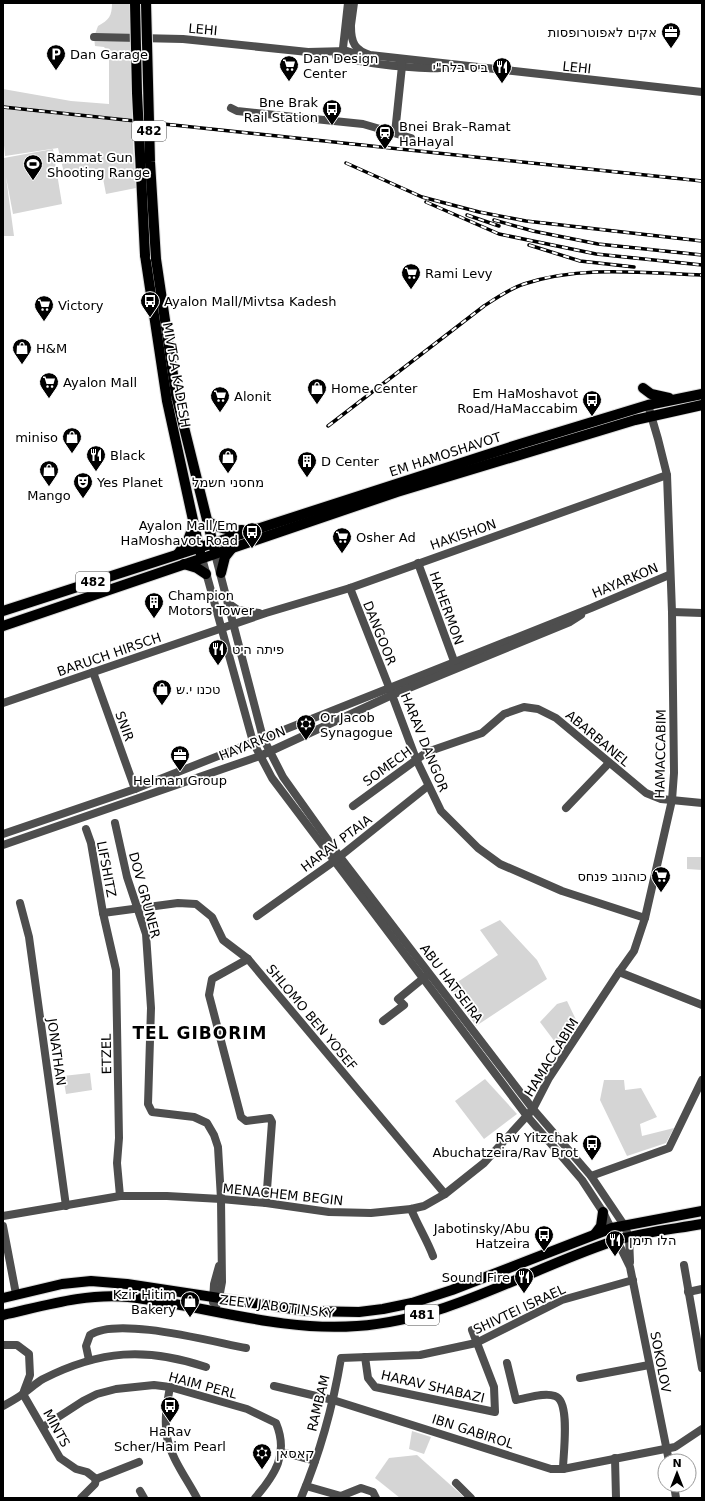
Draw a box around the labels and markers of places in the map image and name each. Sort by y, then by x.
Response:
office icon: אקים לאפוטרופסות [660,21,682,49]
place label: אקים לאפוטרופסות [548,25,657,40]
parking icon: Dan Garage [45,43,67,71]
place label: Dan Garage [70,47,148,62]
place label: Dan Design Center [303,51,378,81]
supermarket icon: Dan Design Center [278,54,300,82]
restaurant icon: ביס בלח"י [491,56,513,84]
place label: ביס בלח"י [433,60,488,75]
place label: Bne Brak Rail Station [244,95,318,125]
bus stop icon: Bne Brak Rail Station [321,98,343,126]
place label: Bnei Brak–Ramat HaHayal [399,119,511,149]
station icon: Bnei Brak–Ramat HaHayal [374,122,396,150]
place label: Rammat Gun Shooting Range [47,150,150,180]
sports icon: Rammat Gun Shooting Range [22,153,44,181]
supermarket icon: Rami Levy [400,262,422,290]
place label: Rami Levy [425,266,493,281]
bus stop icon: Ayalon Mall/Mivtsa Kadesh [139,290,161,318]
supermarket icon: Victory [33,294,55,322]
place label: Ayalon Mall/Mivtsa Kadesh [164,294,336,309]
place label: Victory [58,298,104,313]
shop icon: H&M [11,337,33,365]
place label: H&M [36,341,67,356]
supermarket icon: Ayalon Mall [38,371,60,399]
place label: Ayalon Mall [63,375,137,390]
shop icon: Home Center [306,377,328,405]
place label: Home Center [331,381,418,396]
supermarket icon: Alonit [209,385,231,413]
place label: Em HaMoshavot Road/HaMaccabim [457,386,578,416]
place label: Alonit [234,389,271,404]
bus stop icon: Em HaMoshavot Road/HaMaccabim [581,389,603,417]
shop icon: miniso [61,426,83,454]
place label: miniso [15,430,58,445]
restaurant icon: Black [85,444,107,472]
shop icon: מחסני חשמל [217,446,239,474]
place label: Black [110,448,146,463]
building icon: D Center [296,450,318,478]
place label: D Center [321,454,380,469]
shop icon: Mango [38,459,60,487]
theatre icon: Yes Planet [72,471,94,499]
place label: Yes Planet [96,475,163,490]
place label: מחסני חשמל [192,475,264,490]
place label: Mango [27,488,71,503]
place label: Ayalon Mall/Em HaMoshavot Road [121,518,238,548]
bus stop icon: Ayalon Mall/Em HaMoshavot Road [241,521,263,549]
supermarket icon: Osher Ad [331,526,353,554]
place label: Osher Ad [356,530,416,545]
place label: Champion Motors Tower [168,588,255,618]
building icon: Champion Motors Tower [143,591,165,619]
restaurant icon: פיתה היט [207,638,229,666]
place label: פיתה היט [232,642,284,657]
shop icon: טכנו י.ש [151,678,173,706]
place label: טכנו י.ש [176,682,220,697]
place label: Or Jacob Synagogue [320,710,393,740]
synagogue icon: Or Jacob Synagogue [295,713,317,741]
office icon: Helman Group [169,744,191,772]
place label: Helman Group [133,773,227,788]
supermarket icon: כוהנוב פנחס [650,865,672,893]
place label: כוהנוב פנחס [577,869,647,884]
place label: Rav Yitzchak Abuchatzeira/Rav Brot [432,1130,578,1160]
bus stop icon: Rav Yitzchak Abuchatzeira/Rav Brot [581,1133,603,1161]
place label: Jabotinsky/Abu Hatzeira [433,1221,530,1251]
bus stop icon: Jabotinsky/Abu Hatzeira [533,1224,555,1252]
restaurant icon: הלו תימן [604,1229,626,1257]
place label: הלו תימן [629,1233,676,1248]
restaurant icon: Sound Fire [513,1266,535,1294]
place label: Sound Fire [442,1270,510,1285]
place label: Kzir Hitim Bakery [113,1287,176,1317]
shop icon: Kzir Hitim Bakery [179,1290,201,1318]
bus stop icon: HaRav Scher/Haim Pearl [159,1395,181,1423]
place label: HaRav Scher/Haim Pearl [114,1424,226,1454]
synagogue icon: קאסאן [251,1442,273,1470]
place label: קאסאן [276,1446,315,1461]

